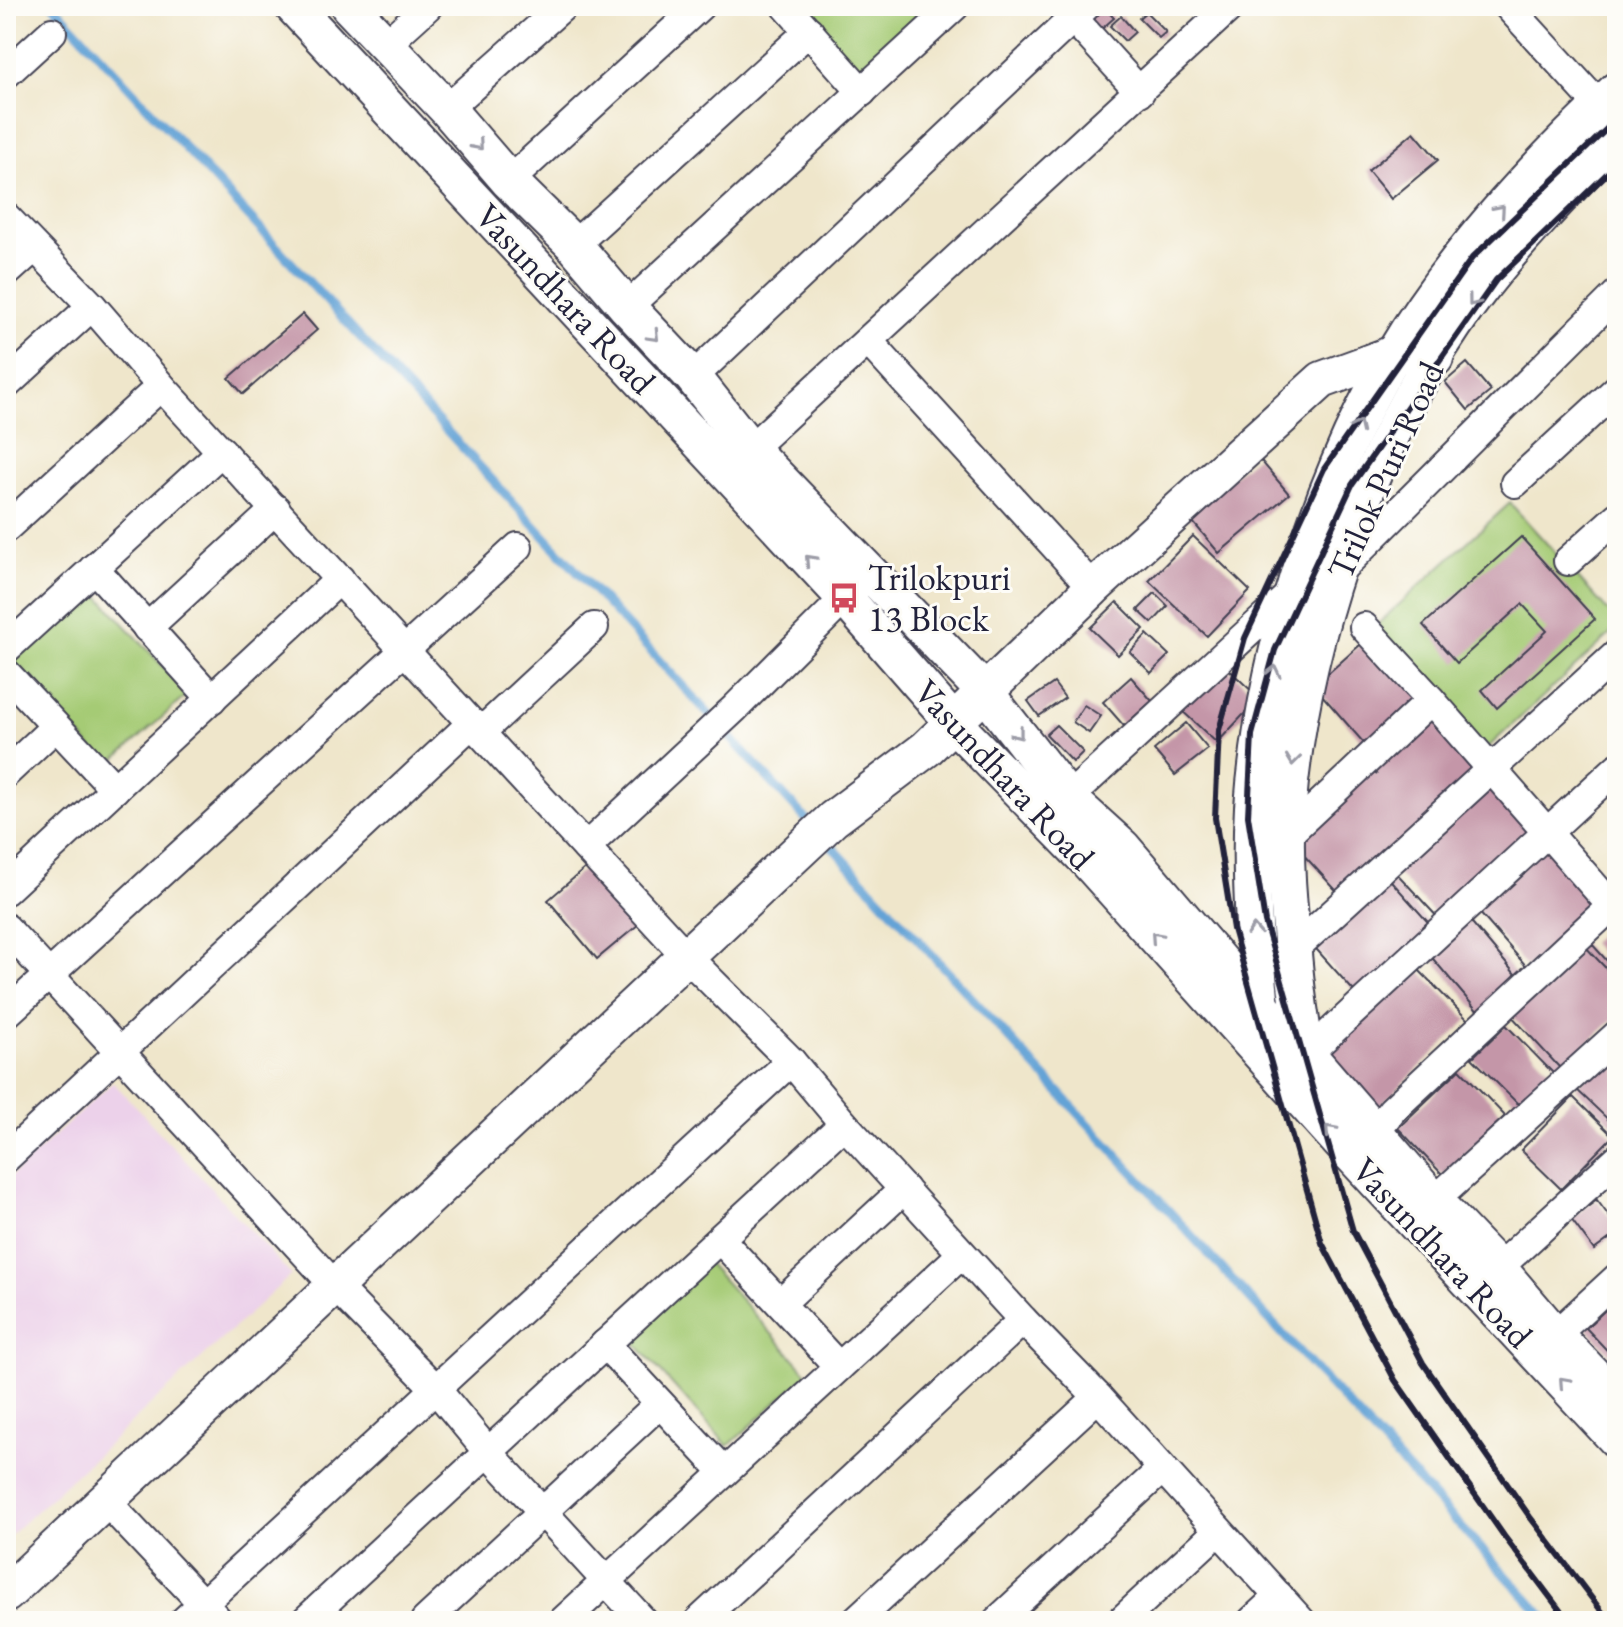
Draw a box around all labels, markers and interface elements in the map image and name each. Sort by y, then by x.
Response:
one-way arrow [468,136,483,150]
street label: Vasundhara Road [465,193,667,404]
one-way arrow [1490,204,1505,219]
one-way arrow [1468,292,1482,307]
one-way arrow [645,327,659,341]
street label: Trilok Puri Road [1316,353,1455,586]
one-way arrow [1348,419,1364,434]
place label: Trilokpuri 13 Block [868,554,1011,642]
one-way arrow [804,555,819,569]
bus stop icon: Trilokpuri 13 Block [827,581,861,615]
one-way arrow [1265,665,1282,679]
street label: Vasundhara Road [904,669,1106,880]
one-way arrow [1008,725,1023,739]
one-way arrow [1285,753,1302,767]
one-way arrow [1246,923,1263,936]
one-way arrow [1151,932,1165,947]
one-way arrow [1325,1125,1339,1140]
street label: Vasundhara Road [1342,1147,1544,1358]
one-way arrow [1559,1377,1574,1391]

